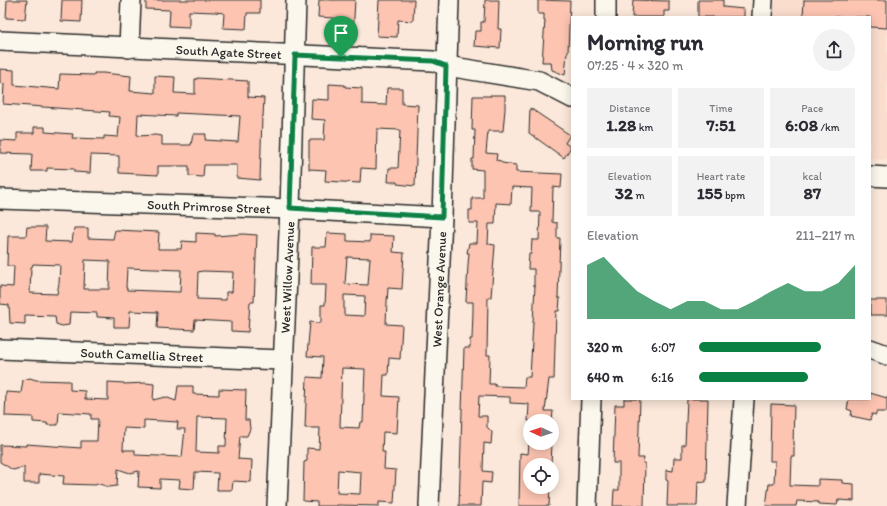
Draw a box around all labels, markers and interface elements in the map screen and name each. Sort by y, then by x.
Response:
pin [324,16,358,57]
icon: arrive [330,22,352,44]
text: Morning run [587,29,703,56]
button: share [813,29,855,71]
street label: South Agate Street [175,42,282,62]
text: 07:25 · 4 × 320 m [587,58,683,73]
text: Distance [609,102,650,115]
text: Time [709,102,733,115]
text: Pace [801,102,823,115]
text: 1.28 [606,115,636,135]
text: 7:51 [706,115,736,135]
text: 6:08 [785,115,818,135]
text: km [636,121,653,134]
text: /km [818,121,840,134]
text: Elevation [608,170,652,183]
text: Heart rate [697,170,745,183]
text: kcal [803,170,822,183]
text: 32 [615,183,633,203]
text: 155 [697,183,722,203]
text: 87 [803,183,821,203]
text: m [633,189,645,202]
text: bpm [722,189,745,202]
street label: South Primrose Street [147,197,271,216]
street label: West Willow Avenue [278,221,297,334]
text: Elevation [587,228,639,243]
text: 211–217 m [796,228,855,243]
street label: West Orange Avenue [429,231,449,348]
text: 320 m [587,340,623,355]
text: 6:07 [651,340,676,355]
street label: South Camellia Street [80,345,204,365]
text: 640 m [587,370,624,385]
text: 6:16 [651,370,674,385]
north arrow [523,414,559,450]
map controls [523,414,559,494]
button: locate [523,458,559,494]

